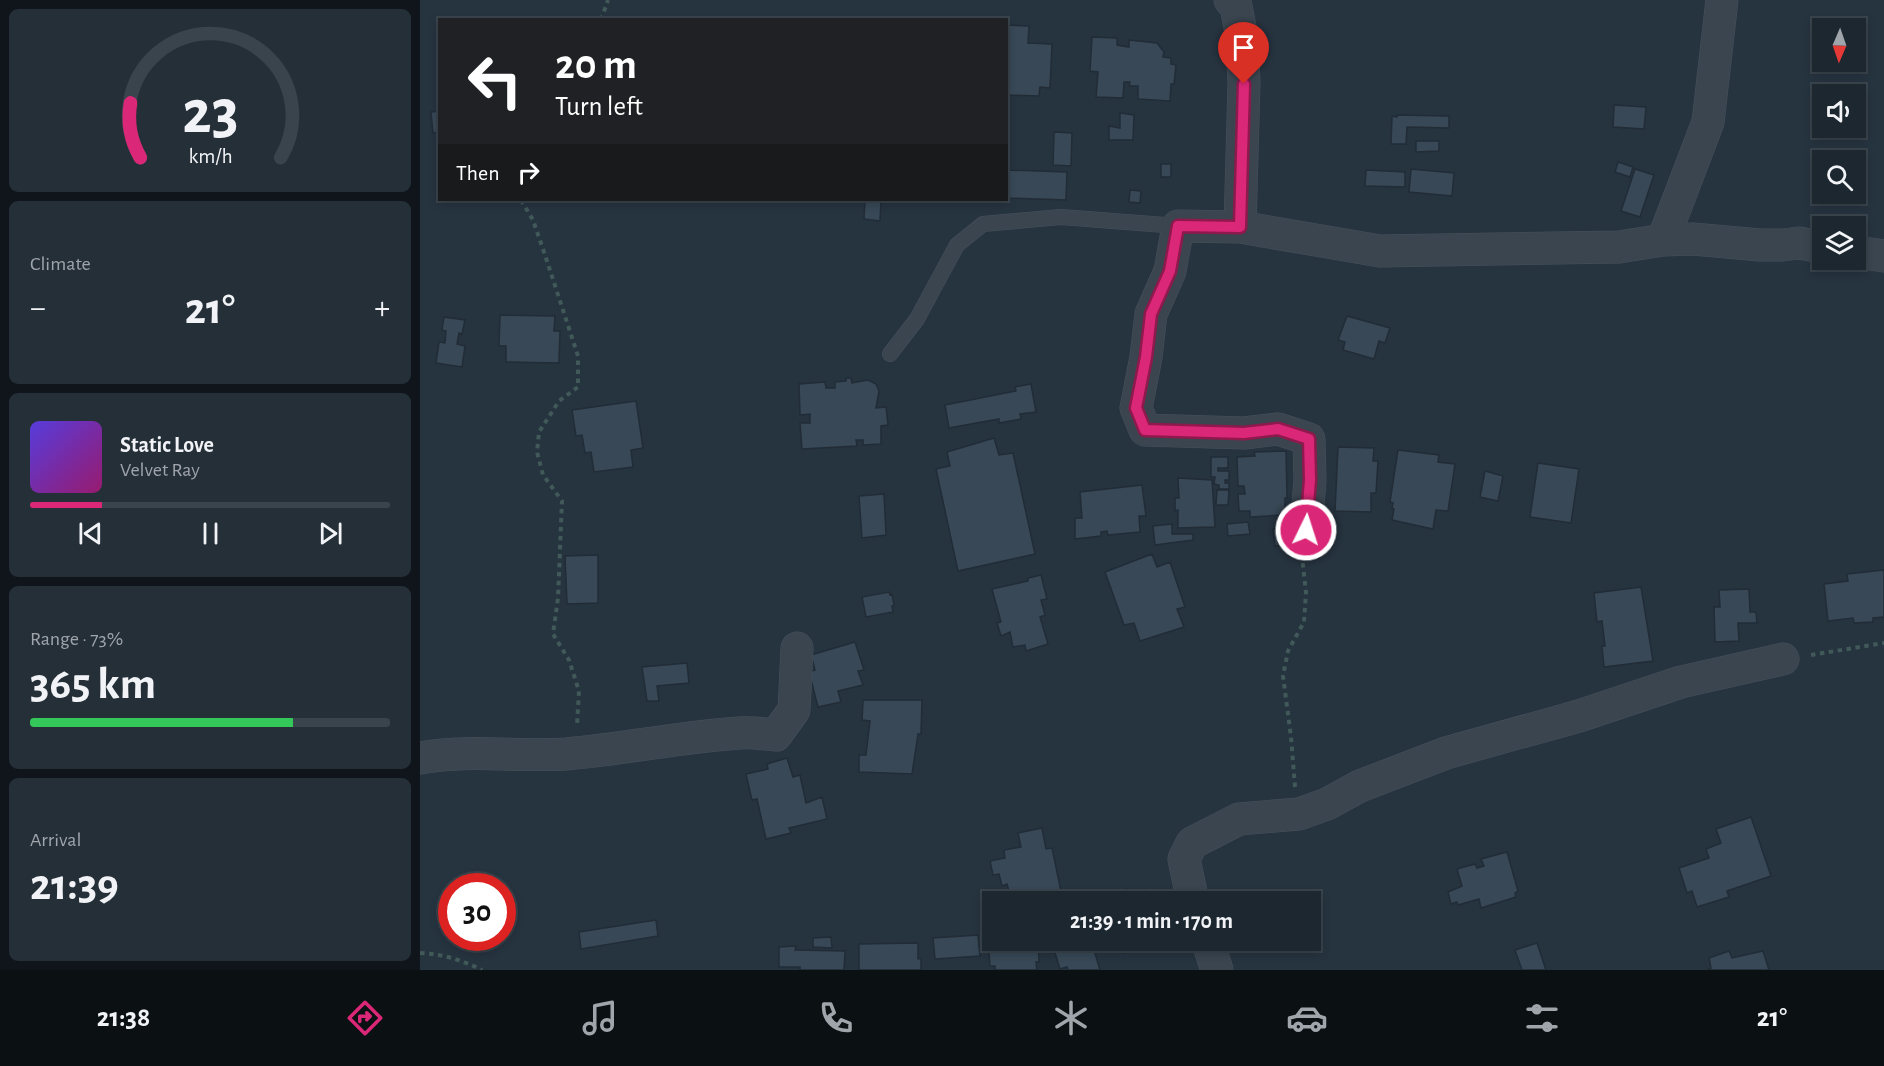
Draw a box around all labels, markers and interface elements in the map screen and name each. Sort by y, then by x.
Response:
north arrow [1812,18,1866,72]
map controls [1812,18,1866,270]
pin [1218,22,1269,84]
icon: arrive [1227,31,1260,64]
icon: left [456,42,534,120]
text: 20 m [555,44,637,86]
text: 23 [182,82,238,144]
button: sound [1812,84,1866,138]
text: Turn left [555,93,643,120]
text: km/h [188,146,232,167]
button: search [1812,150,1866,204]
icon: right [512,156,545,189]
text: Then [456,162,500,184]
button: layers [1812,216,1866,270]
text: Climate [30,254,91,274]
text: 21° [185,287,235,332]
text: − [30,292,46,325]
text: + [374,292,390,325]
text: Static Love [120,434,214,456]
text: Velvet Ray [120,460,200,480]
position arrow [1274,498,1338,562]
icon: previous [74,517,107,550]
icon: pause [194,517,227,550]
icon: next [314,517,347,550]
text: Range · 73% [30,629,123,649]
text: 365 km [30,662,156,707]
text: Arrival [30,830,81,850]
text: 21:39 [30,863,119,908]
speed limit sign: 30 [438,873,516,951]
text: 21:39 · 1 min · 170 m [1070,910,1233,932]
icon: directions [344,997,386,1039]
icon: music [579,997,621,1039]
icon: phone [815,997,857,1039]
icon: climate [1050,997,1092,1039]
icon: car [1286,997,1328,1039]
icon: filters [1521,997,1563,1039]
text: 21:38 [97,1004,150,1031]
text: 21° [1757,1004,1787,1031]

